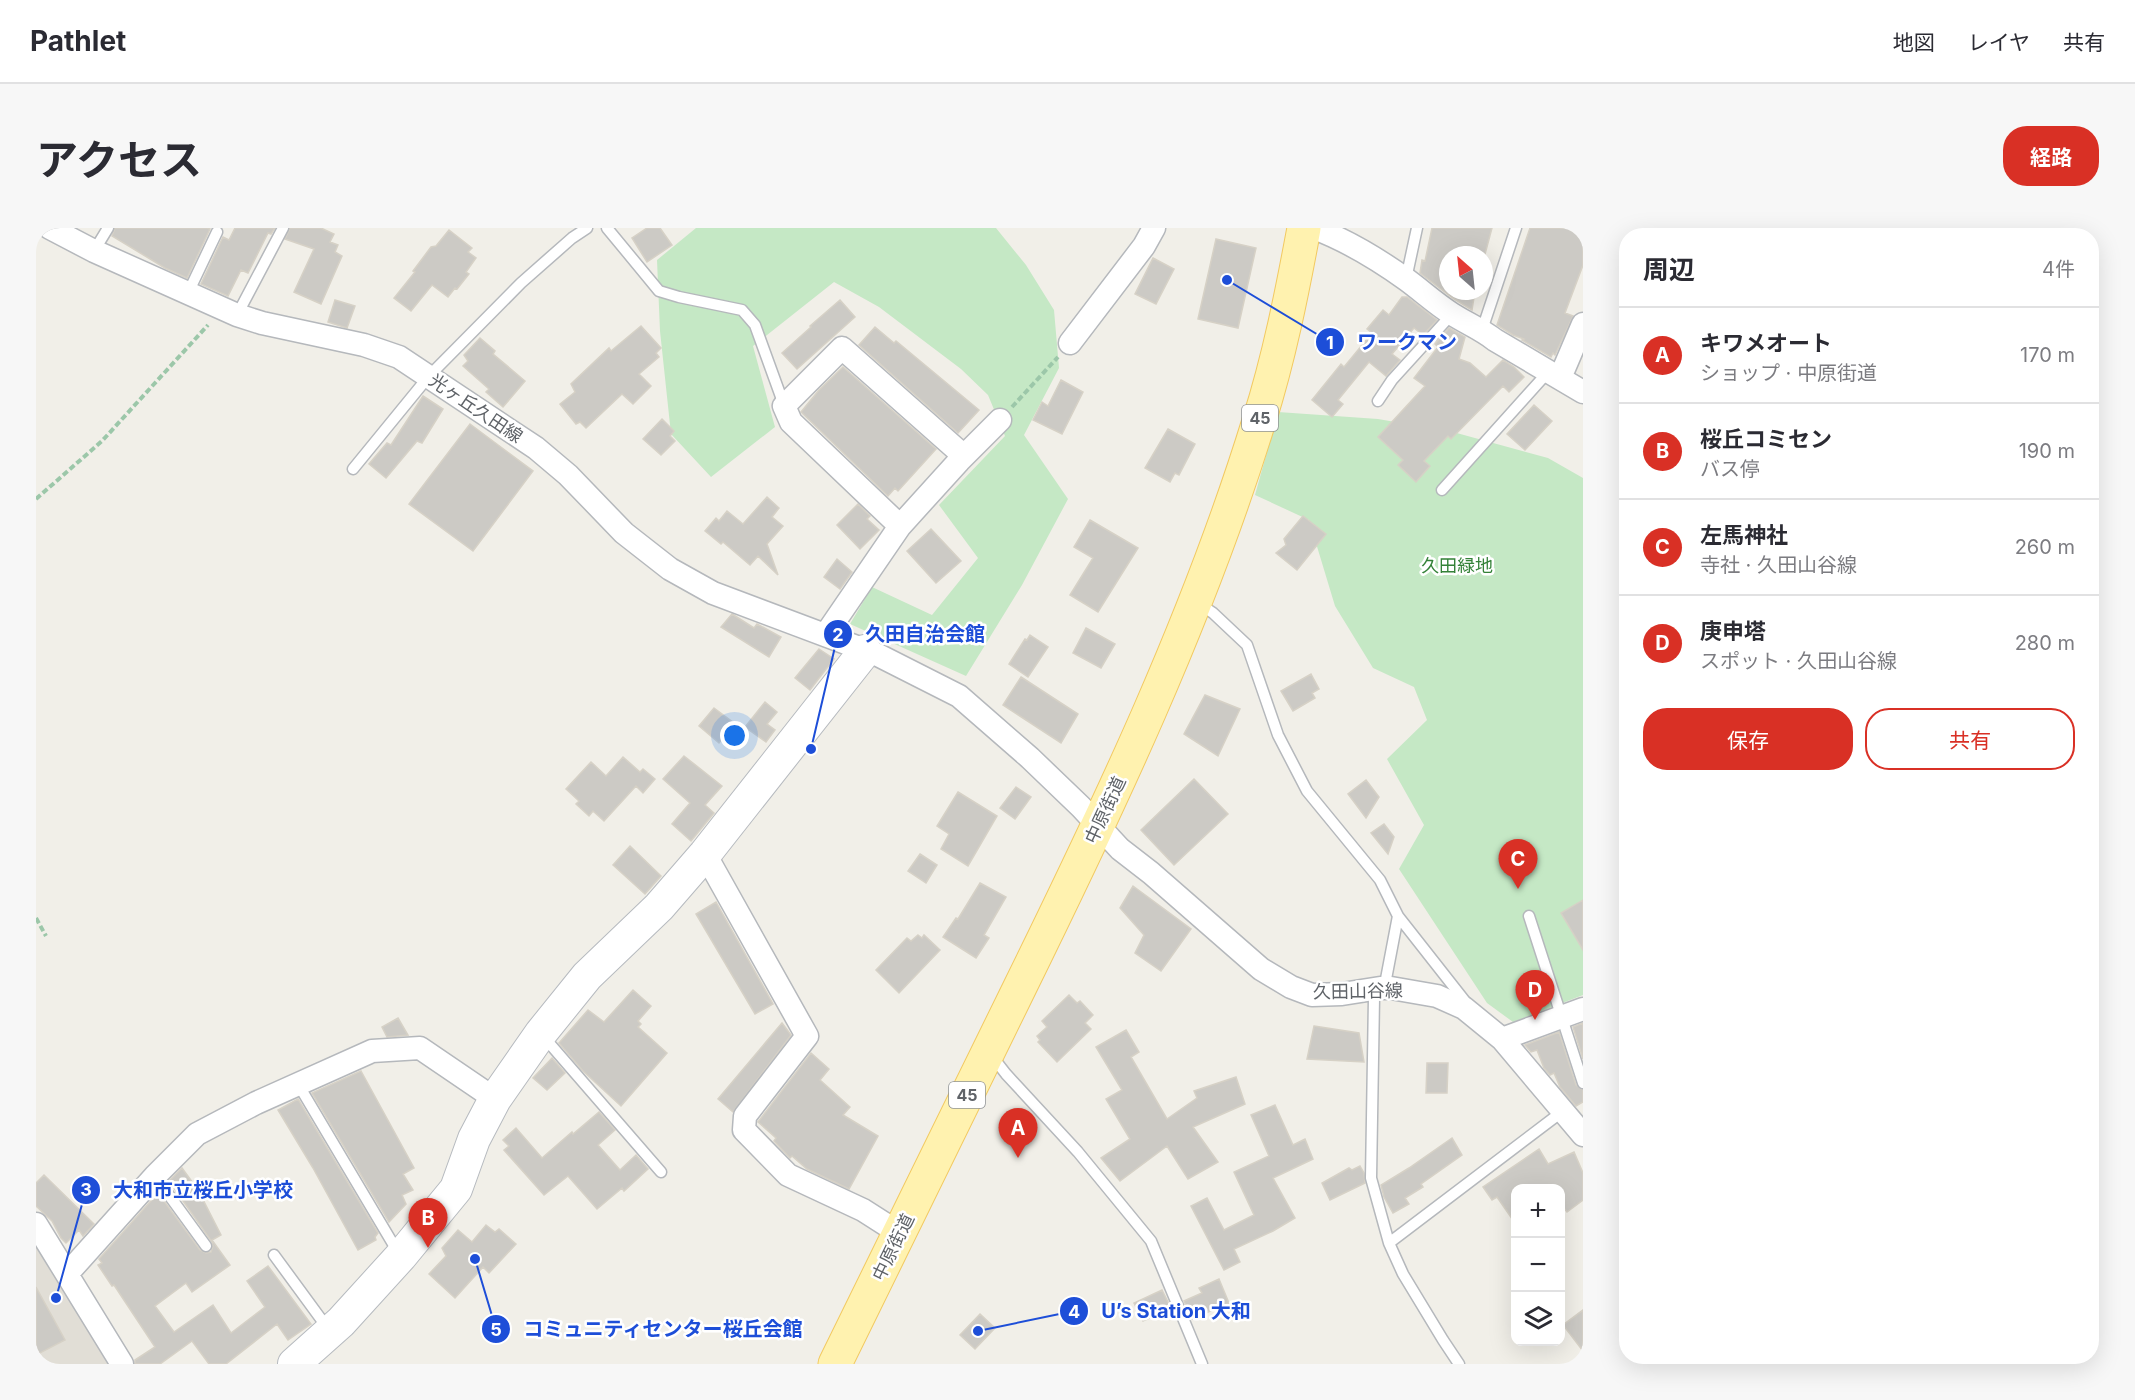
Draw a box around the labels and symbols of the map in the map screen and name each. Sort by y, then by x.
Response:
north arrow [1439,246,1493,300]
callout: ワークマン [1315,323,1469,361]
text: ワークマン [1357,330,1457,354]
text: 1 [1326,332,1334,353]
street label: 光ヶ丘久田線 [425,369,527,447]
road number: 45 [1242,405,1278,431]
park label: 久田緑地 [1421,555,1493,576]
callout: 久田自治会館 [823,615,997,653]
text: 久田自治会館 [865,622,985,646]
text: 2 [832,624,844,645]
your location [720,721,749,750]
street label: 中原街道 [1080,773,1130,847]
pin: C [1498,840,1538,889]
pin: D [1516,970,1554,1020]
street label: 久田山谷線 [1313,980,1403,1002]
road number: 45 [949,1082,985,1108]
pin: A [998,1108,1038,1158]
callout: 大和市立桜丘小学校 [71,1171,305,1209]
text: 大和市立桜丘小学校 [113,1178,293,1202]
text: 3 [80,1179,92,1200]
pin: B [408,1198,448,1248]
street label: 中原街道 [868,1210,918,1284]
callout: U’s Station 大和 [1059,1292,1263,1330]
text: U’s Station 大和 [1101,1299,1251,1323]
text: 4 [1068,1301,1080,1322]
callout: コミュニティセンター桜丘会館 [481,1310,815,1348]
text: コミュニティセンター桜丘会館 [524,1317,802,1341]
text: 5 [490,1319,502,1340]

